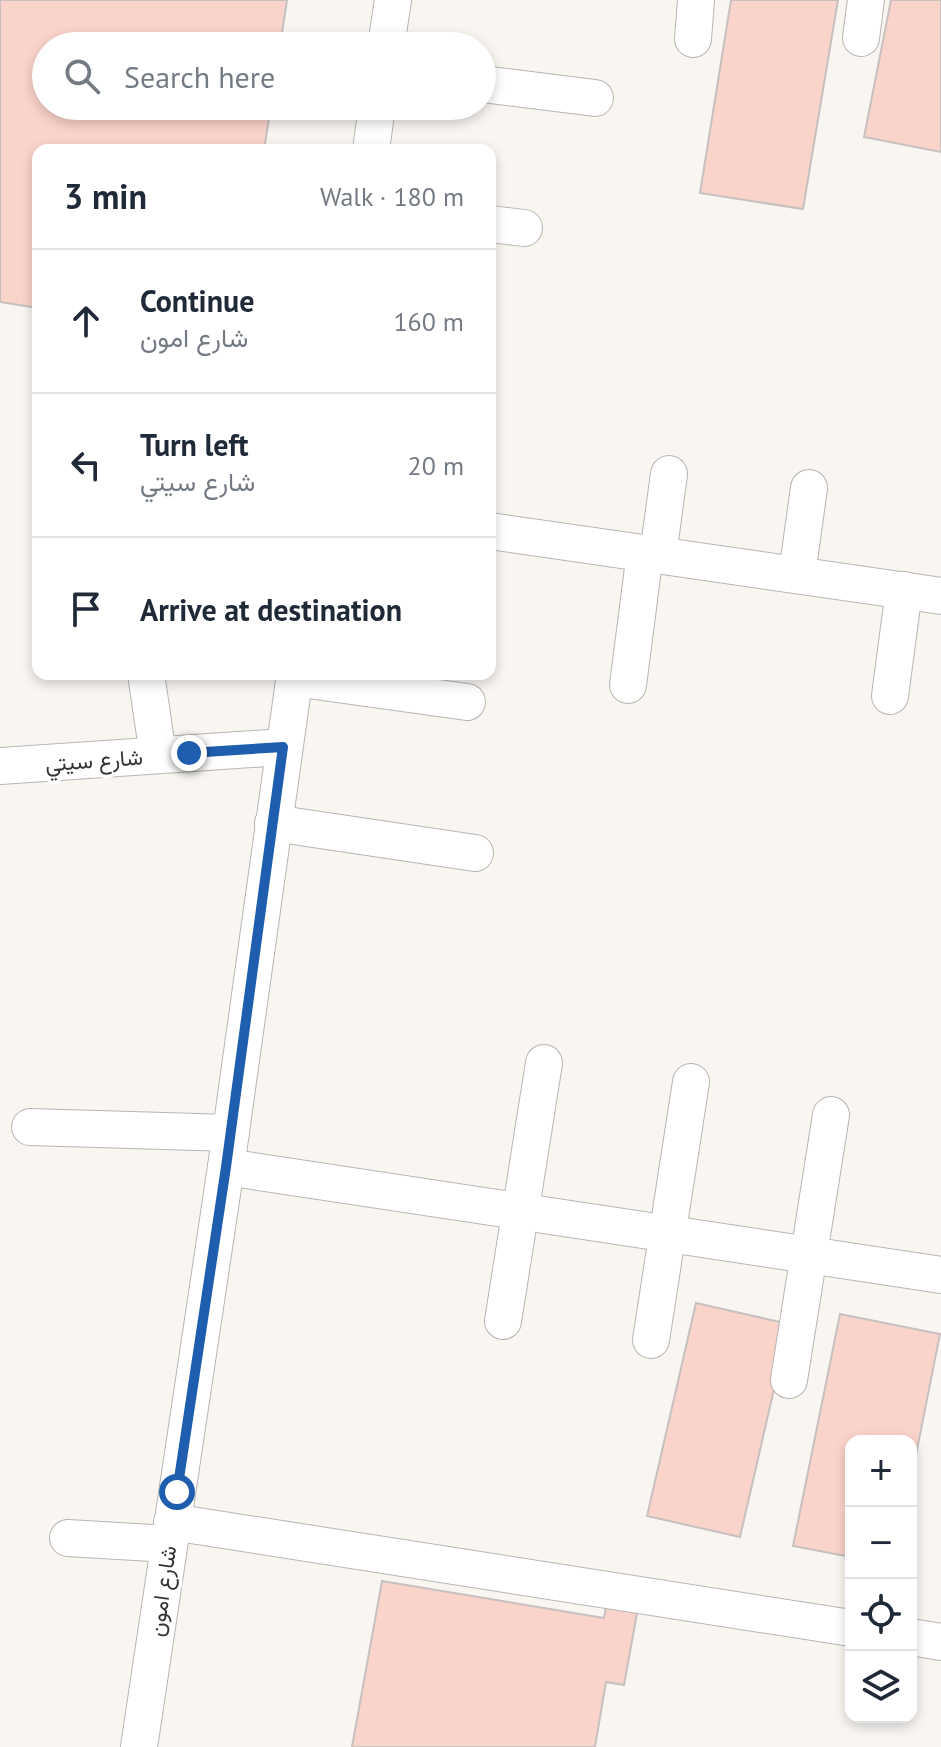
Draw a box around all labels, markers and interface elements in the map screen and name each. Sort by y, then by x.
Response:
search box [32,32,496,120]
icon: search [60,54,104,98]
text: Search here [124,57,275,96]
text: 3 min [64,174,147,218]
text: Walk · 180 m [320,180,464,213]
text: Continue [140,281,254,320]
icon: ahead [64,299,108,343]
text: 160 m [393,305,464,338]
text: شارع امون [140,321,248,354]
text: Turn left [140,425,248,464]
icon: left [64,443,108,487]
text: 20 m [408,449,464,482]
text: شارع سيتي [140,465,255,498]
icon: arrive [64,587,108,631]
text: Arrive at destination [140,590,402,629]
route end [171,735,207,771]
street label: شارع سيتي [44,743,144,782]
map controls [845,1435,917,1723]
button: + [845,1435,917,1507]
route start [159,1474,195,1510]
button: − [845,1507,917,1579]
street label: شارع امون [142,1544,183,1638]
button: locate [845,1579,917,1651]
button: layers [845,1651,917,1723]

